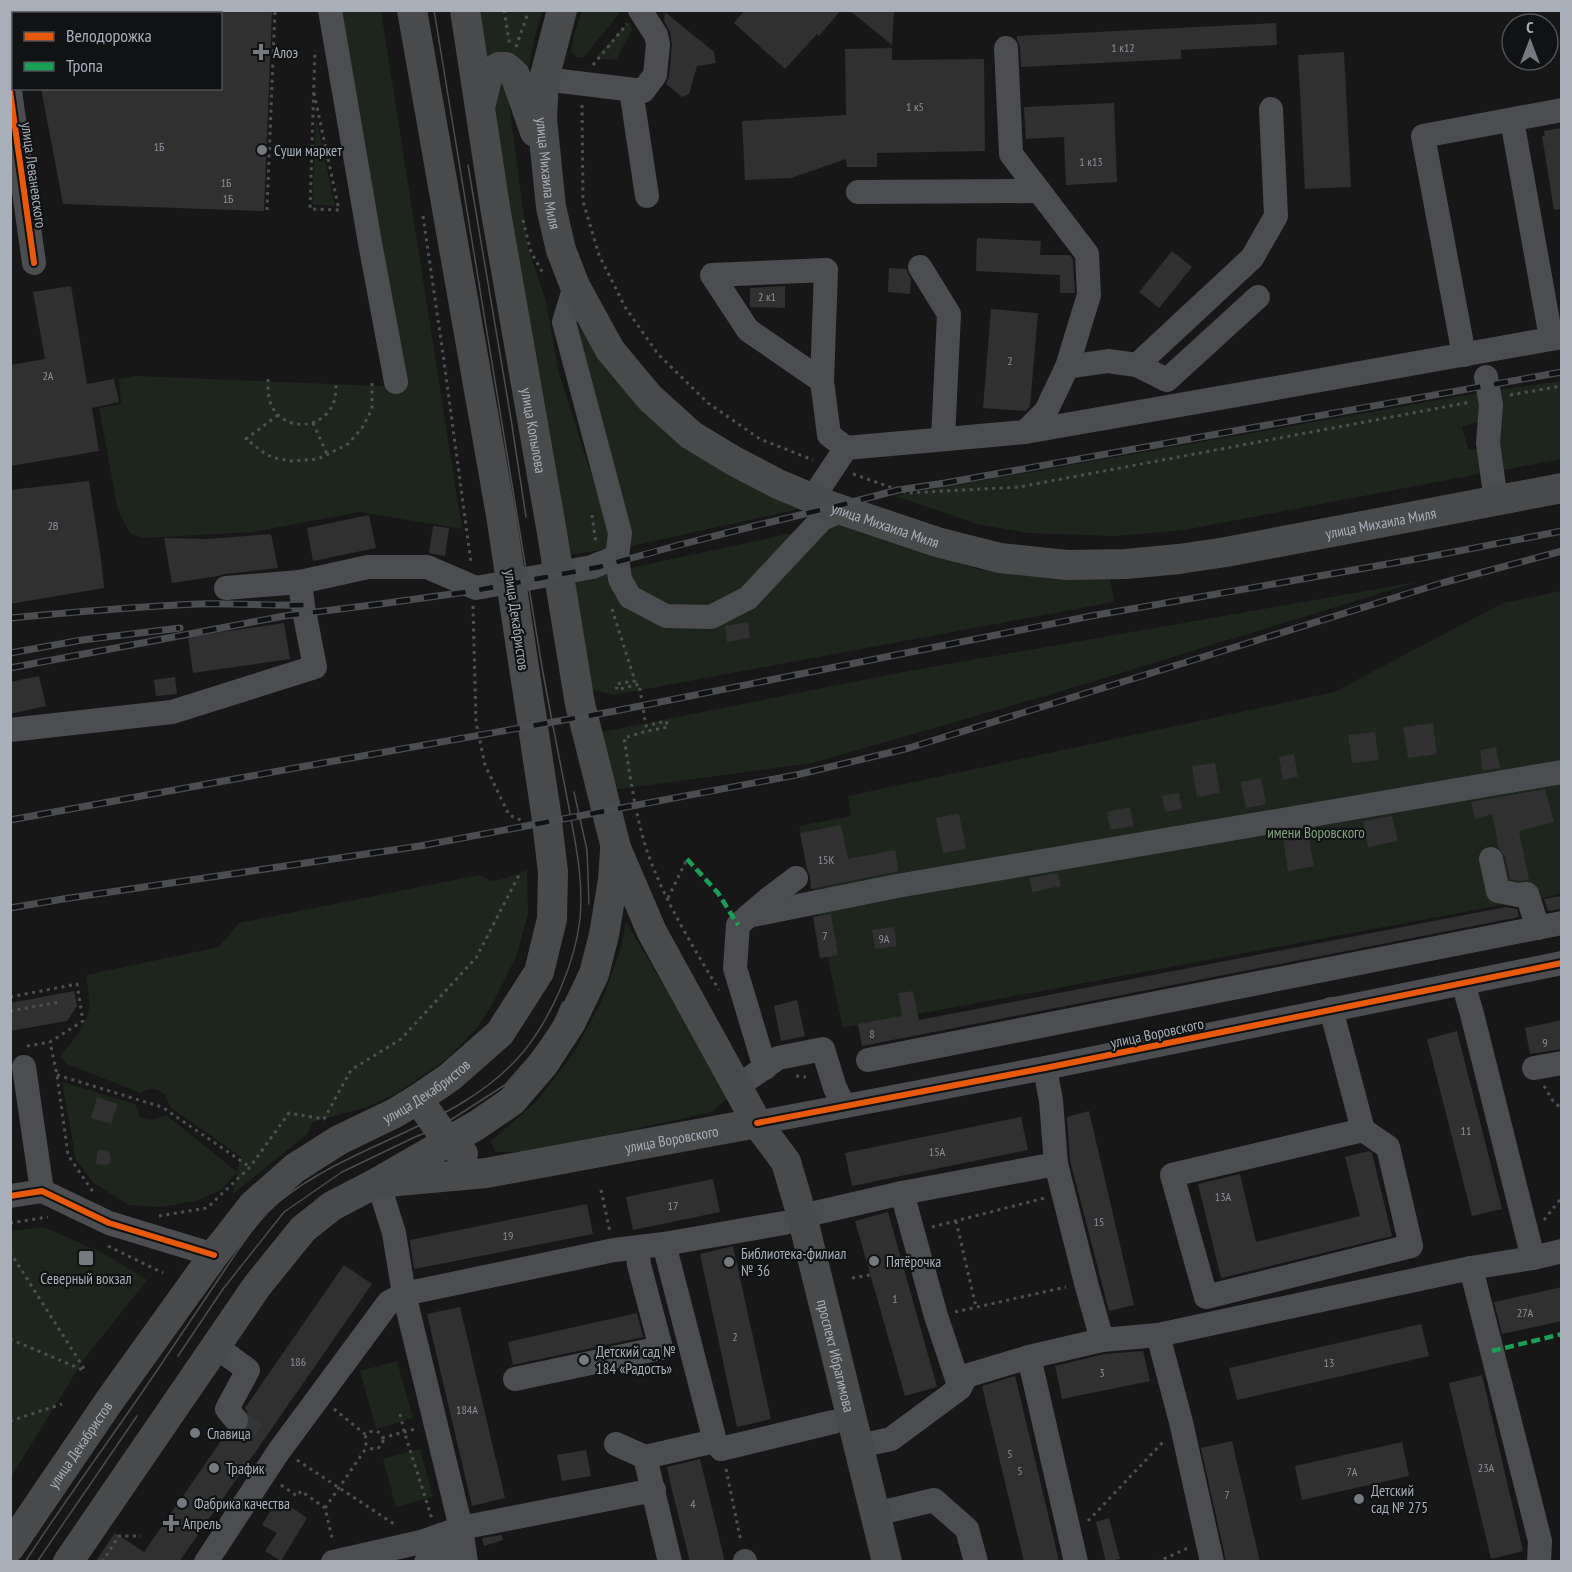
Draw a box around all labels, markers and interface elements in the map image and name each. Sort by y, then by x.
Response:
legend [12,12,222,90]
north arrow [1500,12,1560,72]
text: С [1526,17,1534,37]
text: Велодорожка [66,24,152,47]
house number: 1 к12 [1111,40,1135,55]
place label: Алоэ [273,43,299,62]
marker: Алоэ [254,45,268,59]
text: Тропа [66,54,103,77]
house number: 1 к5 [906,99,924,114]
street label: улица Михаила Миля [532,117,565,231]
street label: улица Леваневского [17,121,51,229]
house number: 1Б [154,139,164,154]
place label: Суши маркет [274,141,342,160]
marker: Суши маркет [255,143,269,157]
house number: 1 к13 [1079,154,1103,169]
house number: 1Б [221,175,231,190]
house number: 1Б [223,191,233,206]
house number: 2 к1 [758,289,776,304]
house number: 2 [1007,353,1013,368]
house number: 2А [42,368,54,383]
street label: улица Копылова [517,386,551,475]
street label: улица Михаила Миля [829,498,942,552]
street label: улица Михаила Миля [1324,503,1438,542]
house number: 2В [47,518,59,533]
street label: улица Декабристов [501,568,533,672]
park label: имени Воровского [1267,823,1365,842]
house number: 15К [818,852,834,867]
house number: 7 [822,928,828,943]
house number: 9А [878,931,890,946]
street label: улица Воровского [1109,1014,1205,1052]
house number: 8 [869,1026,875,1041]
house number: 9 [1542,1035,1548,1050]
street label: улица Декабристов [379,1055,474,1127]
street label: улица Воровского [623,1121,720,1157]
house number: 11 [1461,1123,1471,1138]
house number: 15А [929,1144,946,1159]
house number: 13А [1215,1189,1232,1204]
house number: 17 [668,1198,678,1213]
house number: 15 [1094,1214,1104,1229]
house number: 19 [503,1228,513,1243]
place label: Библиотека-филиал № 36 [741,1244,846,1280]
marker: Северный вокзал [77,1249,95,1267]
place label: Пятёрочка [886,1252,941,1271]
marker: Пятёрочка [867,1254,881,1268]
marker: Библиотека-филиал № 36 [722,1255,736,1269]
place label: Северный вокзал [40,1269,132,1288]
house number: 1 [892,1291,898,1306]
street label: проспект Ибрагимова [813,1297,859,1414]
house number: 27А [1517,1305,1534,1320]
house number: 2 [732,1329,738,1344]
place label: Детский сад № 184 «Радость» [596,1342,676,1378]
marker: Детский сад № 184 «Радость» [577,1353,591,1367]
house number: 186 [290,1354,306,1369]
house number: 13 [1324,1355,1334,1370]
house number: 3 [1099,1365,1105,1380]
street label: улица Декабристов [43,1397,116,1492]
house number: 184А [456,1402,478,1417]
place label: Славица [207,1424,251,1443]
marker: Славица [188,1426,202,1440]
house number: 5 [1007,1446,1013,1461]
place label: Трафик [226,1459,265,1478]
house number: 23А [1478,1460,1495,1475]
marker: Трафик [207,1461,221,1475]
house number: 5 [1017,1463,1023,1478]
house number: 7А [1346,1464,1358,1479]
place label: Детский сад № 275 [1371,1481,1428,1517]
house number: 7 [1224,1487,1230,1502]
marker: Детский сад № 275 [1352,1492,1366,1506]
place label: Фабрика качества [194,1494,290,1513]
marker: Фабрика качества [175,1496,189,1510]
house number: 4 [690,1496,696,1511]
place label: Апрель [183,1514,221,1533]
marker: Апрель [164,1516,178,1530]

